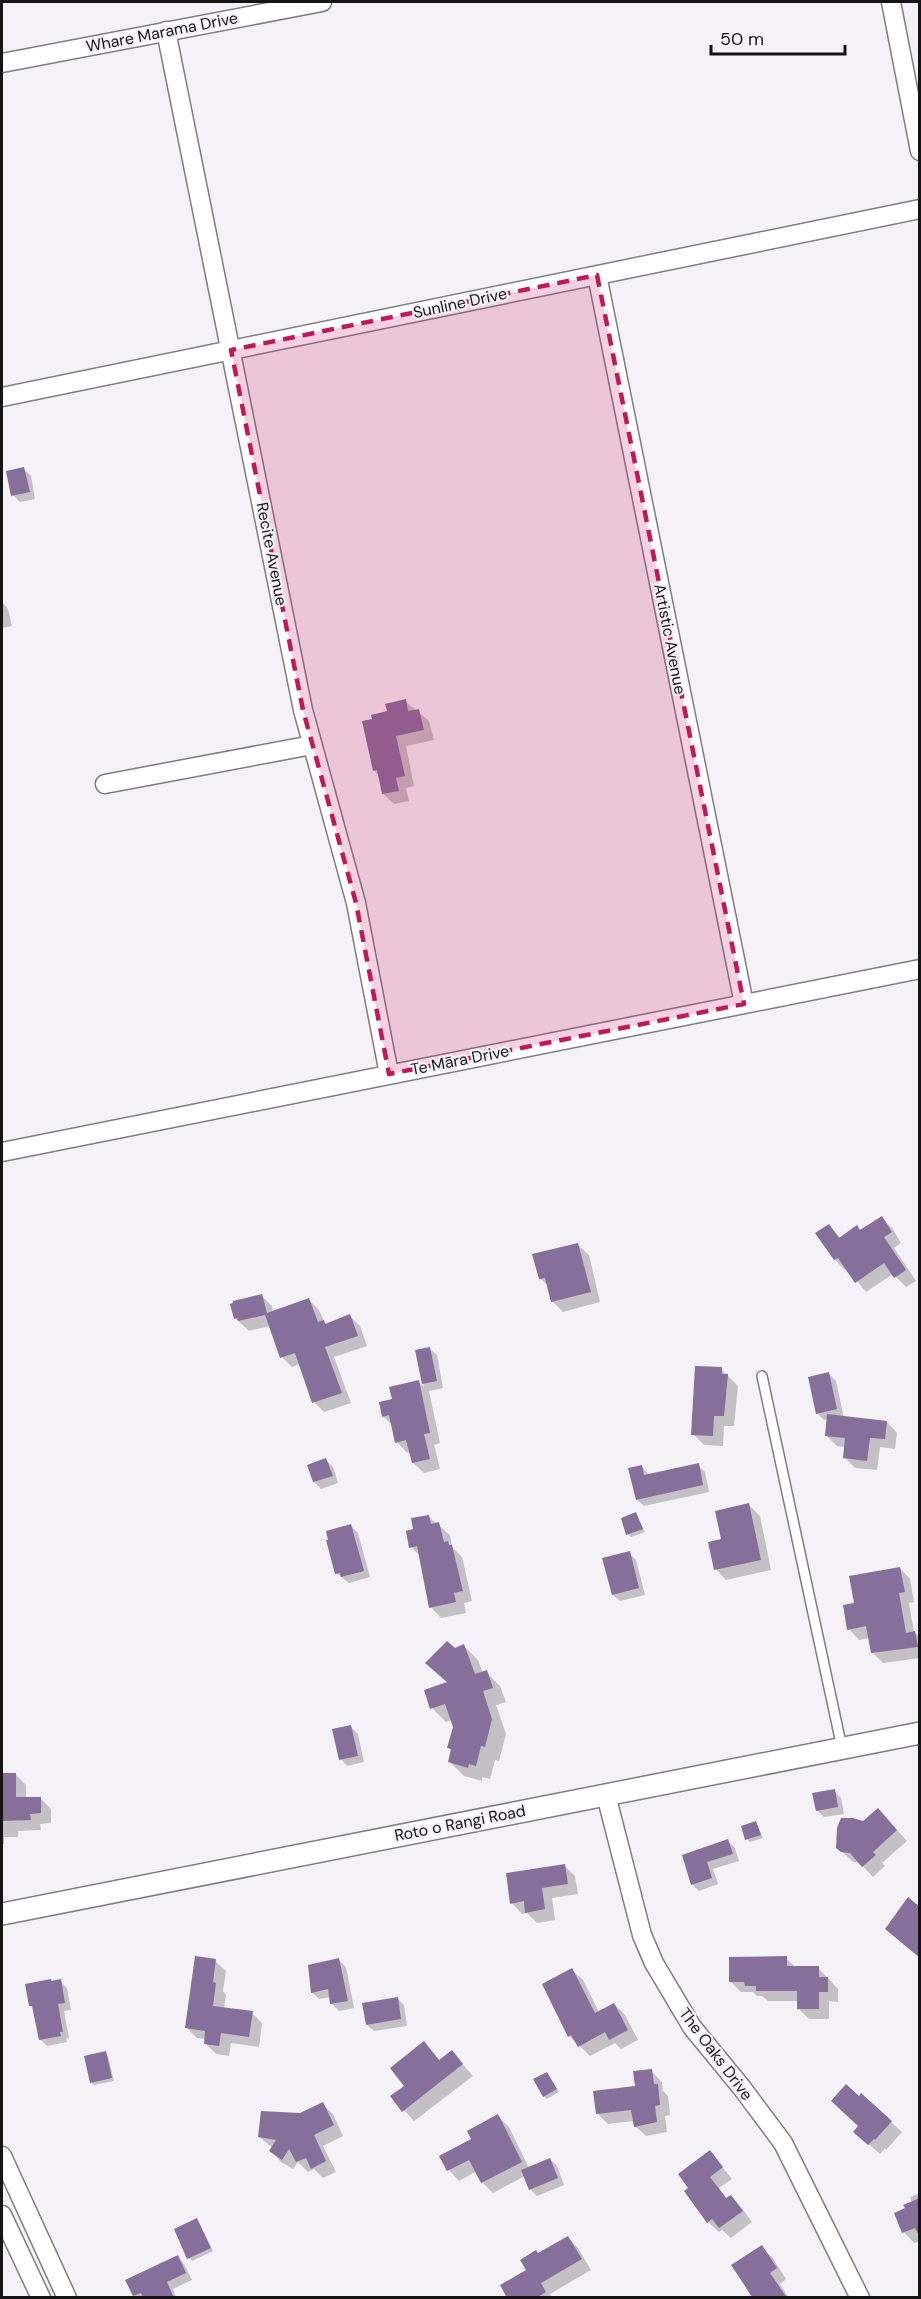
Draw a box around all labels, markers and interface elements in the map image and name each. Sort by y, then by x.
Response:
street label: Whare Marama Drive [84,7,240,57]
scale bar [711,18,844,56]
text: 50 m [720,27,764,51]
street label: Sunline Drive [411,283,509,323]
street label: Recite Avenue [252,501,292,607]
street label: Artistic Avenue [649,582,691,696]
street label: Te Māra Drive [409,1040,511,1080]
street label: Roto o Rangi Road [393,1800,527,1846]
street label: The Oaks Drive [674,2004,758,2104]

